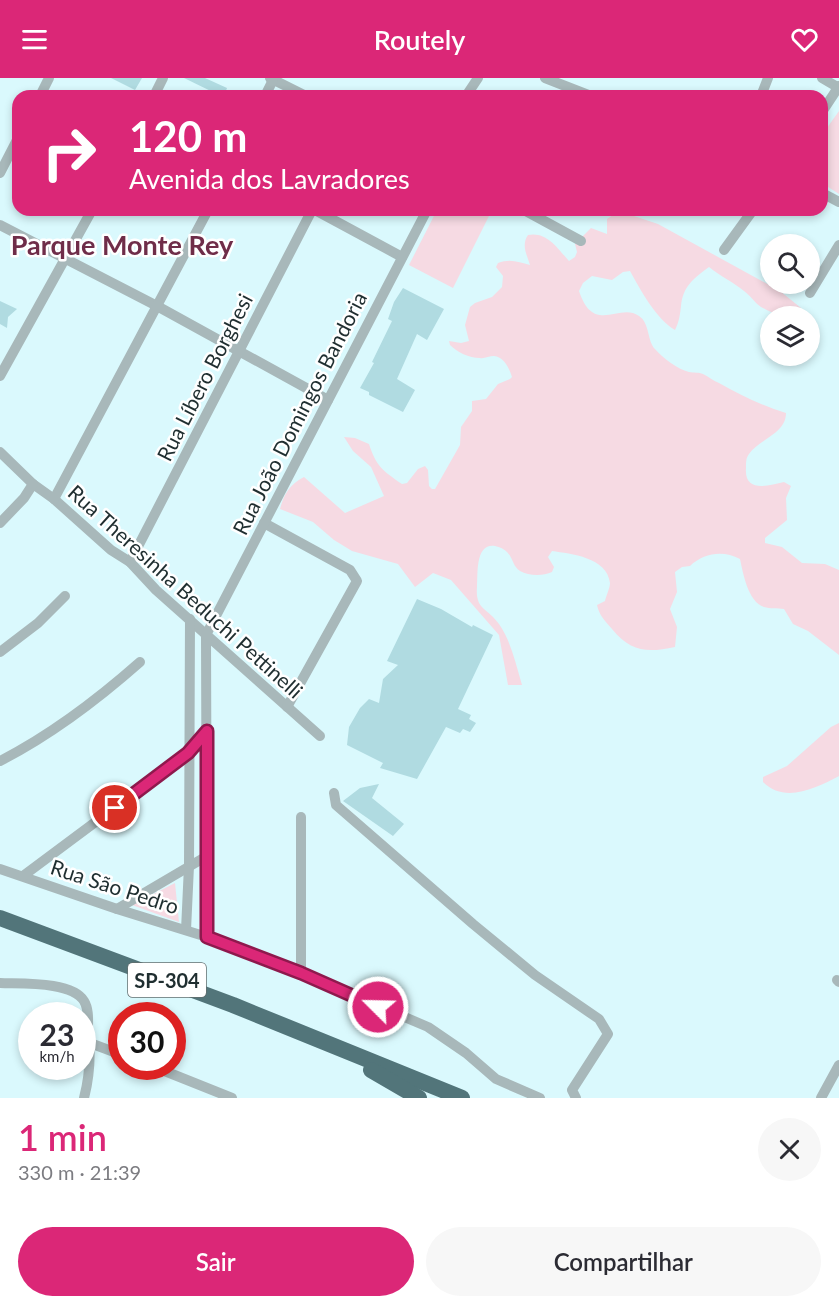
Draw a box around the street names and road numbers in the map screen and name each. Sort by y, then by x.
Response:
street label: Rua João Domingos Bandoria [227,287,371,539]
street label: Rua Líbero Borghesi [151,289,257,465]
street label: Rua Theresinha Beduchi Pettinelli [64,479,308,703]
street label: Rua São Pedro [48,854,182,919]
road number: SP-304 [128,963,206,997]

